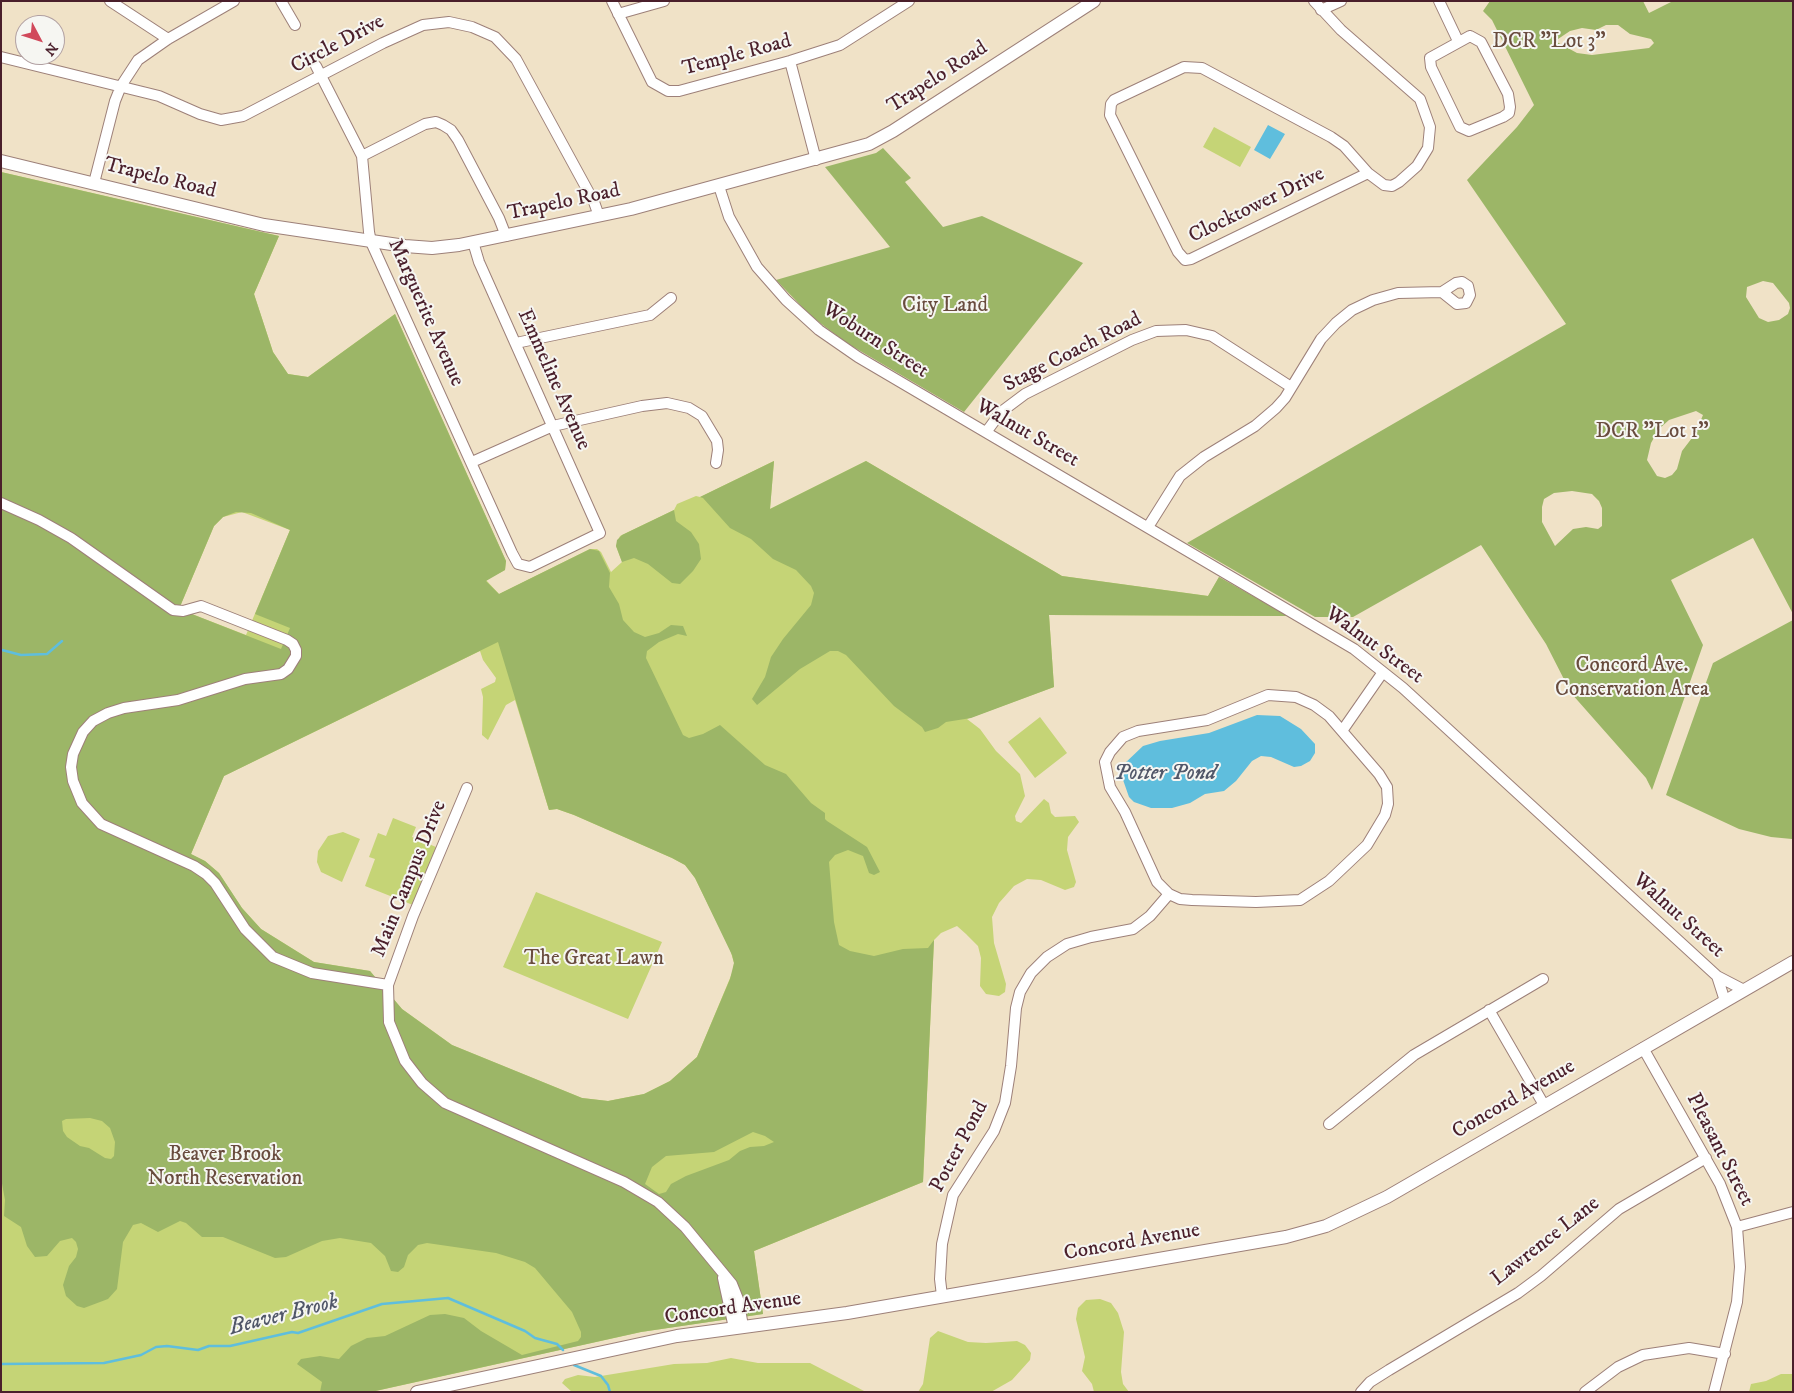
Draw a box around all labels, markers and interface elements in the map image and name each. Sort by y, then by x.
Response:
street label: Circle Drive [287,10,389,80]
north arrow [15,15,65,65]
street label: Temple Road [680,29,794,83]
park label: DCR "Lot 3" [1492,30,1606,56]
street label: Trapelo Road [883,36,993,120]
text: N [40,39,61,59]
street label: Trapelo Road [102,153,218,205]
street label: Clocktower Drive [1185,162,1329,250]
street label: Trapelo Road [506,179,622,227]
street label: Marguerite Avenue [381,235,469,391]
park label: City Land [902,294,988,320]
street label: Woburn Street [817,297,933,385]
street label: Emmeline Avenue [511,306,595,454]
street label: Stage Coach Road [1000,307,1146,399]
street label: Walnut Street [971,394,1083,474]
park label: DCR "Lot 1" [1595,420,1709,446]
street label: Walnut Street [1320,602,1428,690]
park label: Concord Ave. Conservation Area [1555,654,1709,704]
water label: Potter Pond [1114,761,1216,787]
street label: Main Campus Drive [367,797,453,961]
street label: Walnut Street [1627,868,1729,964]
park label: The Great Lawn [524,947,664,973]
street label: Concord Avenue [1448,1055,1580,1145]
street label: Pleasant Street [1680,1089,1758,1211]
street label: Potter Pond [925,1097,995,1197]
park label: Beaver Brook North Reservation [148,1143,302,1193]
street label: Lawrence Lane [1487,1192,1605,1292]
street label: Concord Avenue [1062,1219,1202,1267]
street label: Concord Avenue [663,1287,803,1331]
water label: Beaver Brook [227,1290,341,1342]

